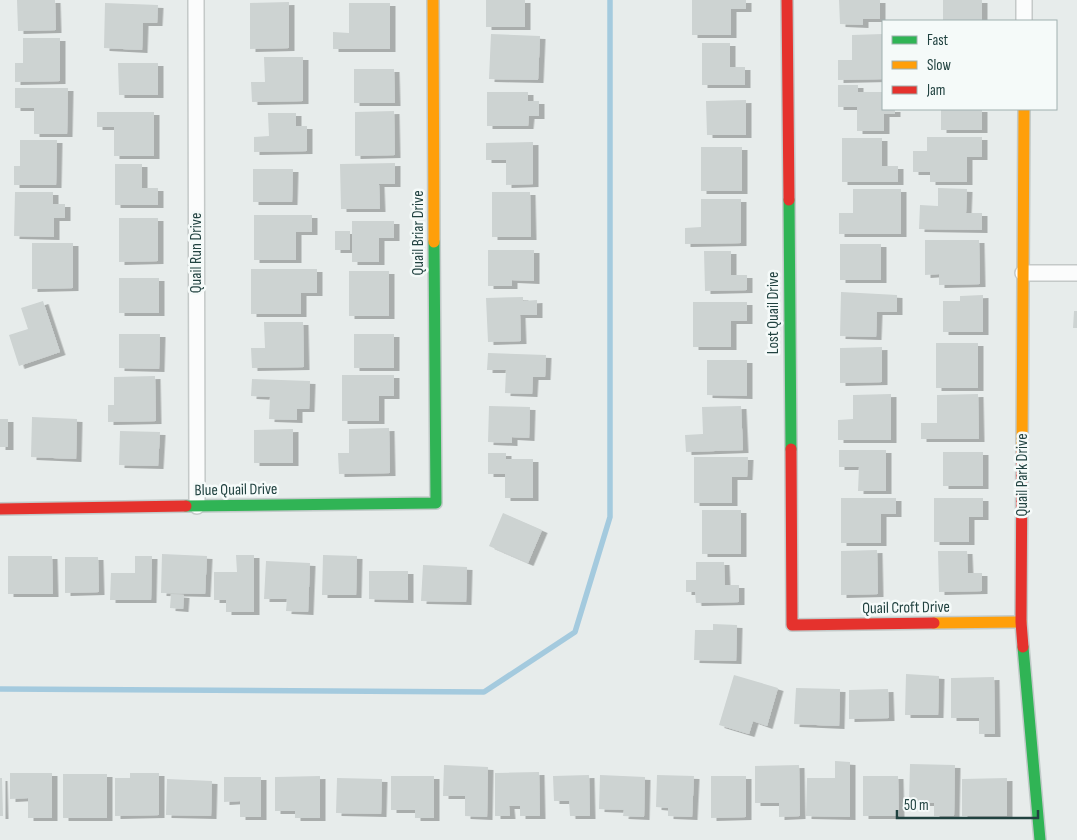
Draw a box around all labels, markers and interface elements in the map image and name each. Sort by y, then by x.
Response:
legend [882,20,1057,110]
text: Fast [927,31,949,50]
text: Slow [927,56,951,75]
text: Jam [926,81,945,100]
street label: Quail Briar Drive [409,190,428,276]
street label: Quail Run Drive [187,213,206,293]
street label: Lost Quail Drive [764,272,783,354]
street label: Quail Park Drive [1013,433,1032,517]
street label: Blue Quail Drive [194,480,278,500]
street label: Quail Croft Drive [862,598,950,618]
scale bar [897,788,1038,820]
text: 50 m [904,796,929,815]

